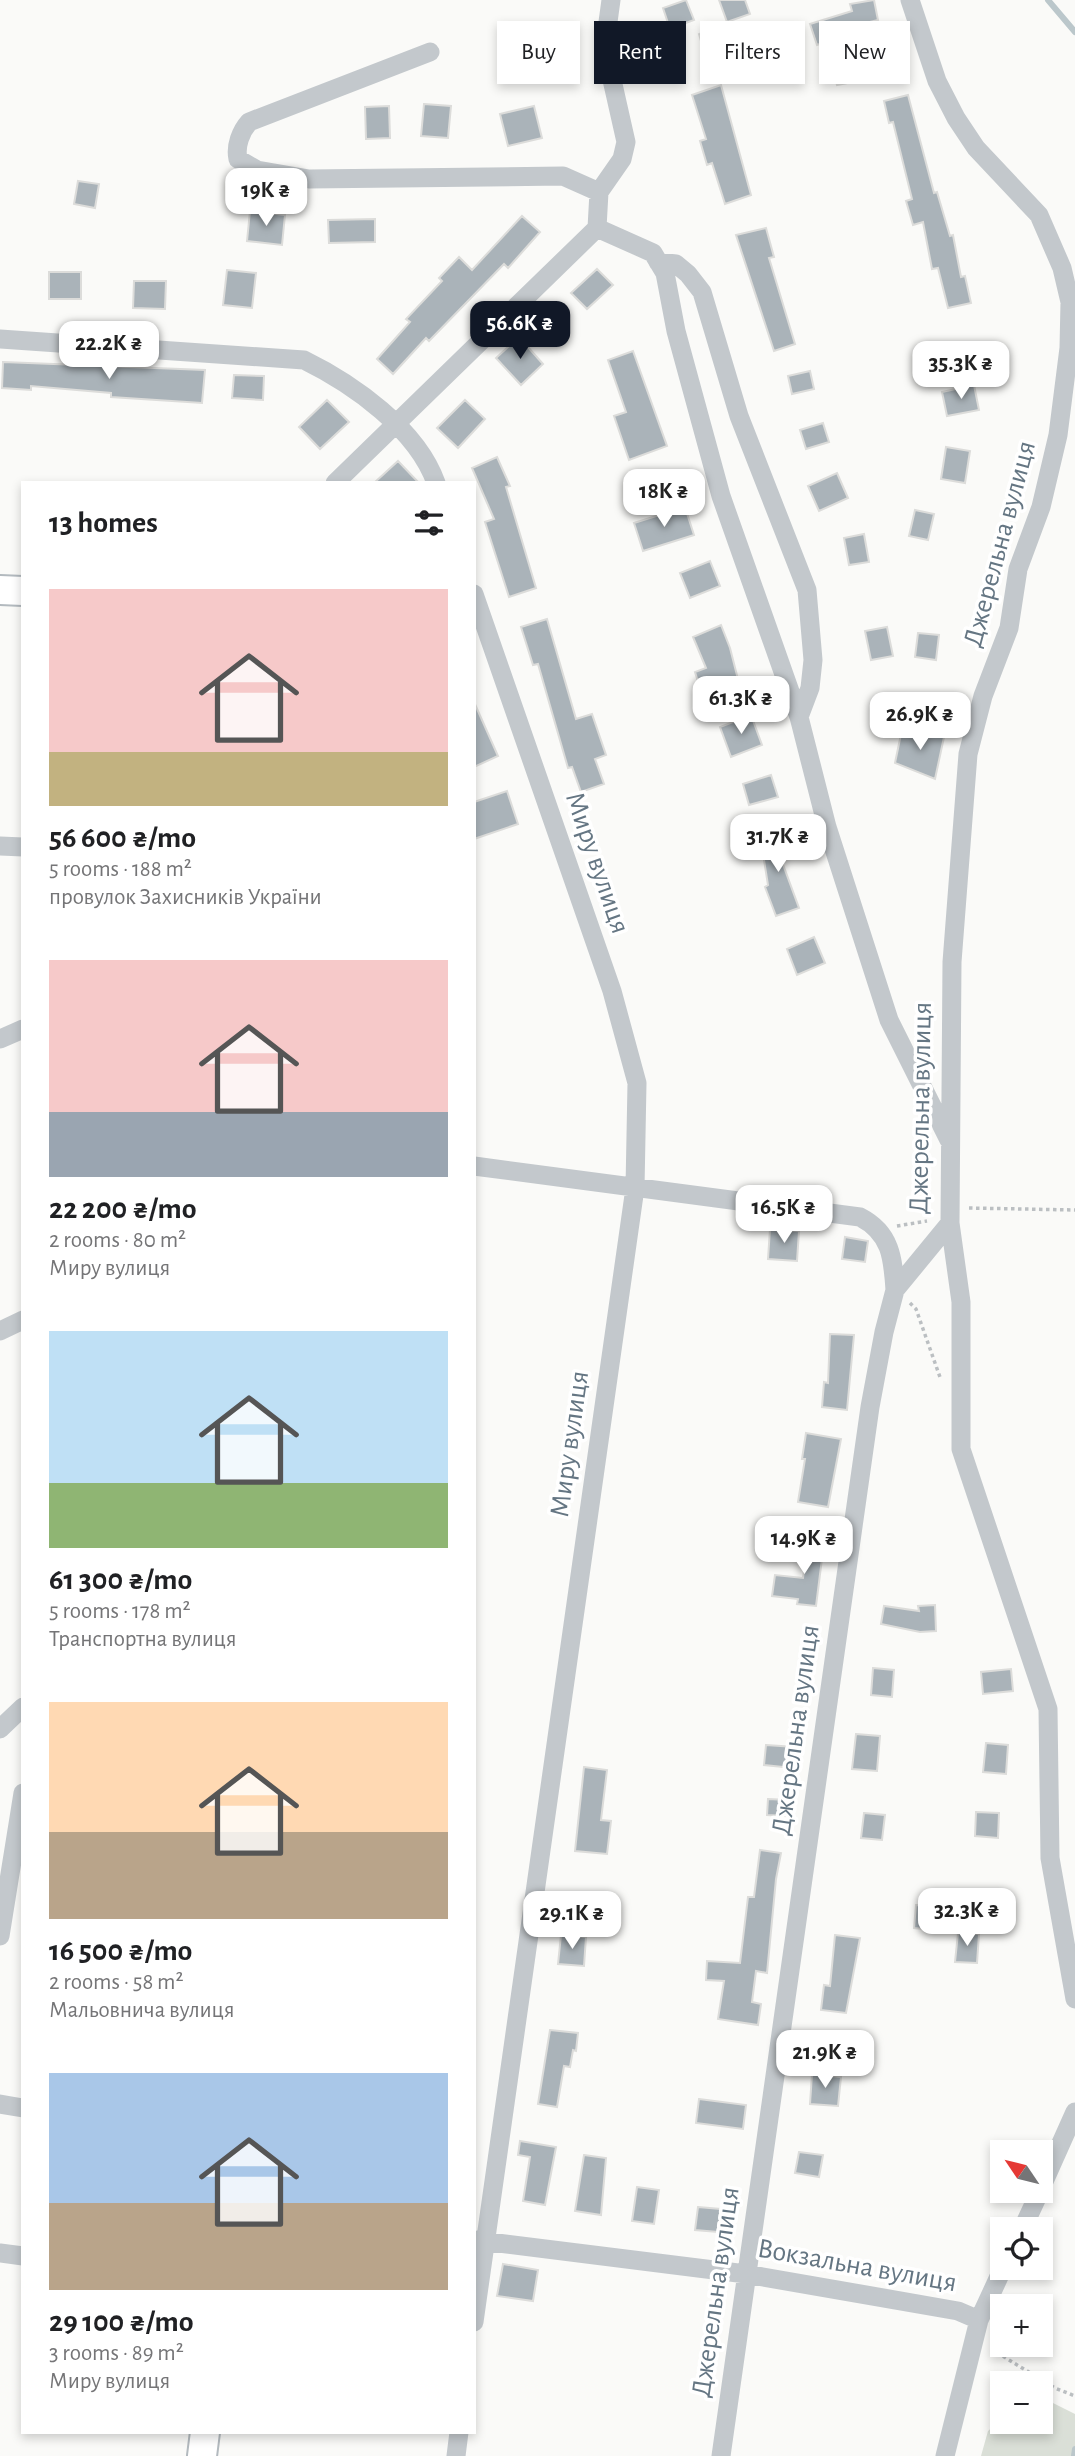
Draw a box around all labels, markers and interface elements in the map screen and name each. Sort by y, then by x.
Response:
chip: Buy [497,21,580,84]
chip: Rent [594,21,686,84]
chip: Filters [700,21,805,84]
chip: New [819,21,910,84]
pin: 19K ₴ [217,168,315,228]
text: 19K ₴ [241,179,291,202]
pin: 56.6K ₴ [455,302,585,361]
text: 56.6K ₴ [486,312,554,335]
pin: 22.2K ₴ [44,322,174,381]
text: 22.2K ₴ [75,332,143,355]
pin: 35.3K ₴ [896,342,1026,401]
text: 35.3K ₴ [928,352,994,375]
street label: Джерельна вулиця [959,438,1041,650]
pin: 18K ₴ [615,470,713,529]
text: 18K ₴ [639,480,689,503]
icon: filters [410,504,448,542]
text: 13 homes [49,508,158,538]
icon: home [186,635,312,761]
pin: 61.3K ₴ [676,676,806,736]
text: 61.3K ₴ [709,687,773,710]
pin: 26.9K ₴ [855,692,985,752]
text: 26.9K ₴ [886,703,954,726]
street label: Миру вулиця [560,789,634,937]
pin: 31.7K ₴ [713,814,843,874]
text: 56 600 ₴/mo [49,823,196,853]
text: 31.7K ₴ [746,825,810,848]
text: 5 rooms · 188 m² [49,858,192,881]
text: провулок Захисників України [49,886,322,909]
street label: Джерельна вулиця [905,1002,937,1214]
icon: home [186,1006,312,1132]
pin: 16.5K ₴ [719,1186,849,1245]
text: 22 200 ₴/mo [49,1194,197,1224]
text: 16.5K ₴ [752,1196,816,1219]
text: 2 rooms · 80 m² [49,1229,186,1252]
text: Миру вулиця [49,1257,170,1280]
street label: Миру вулиця [546,1369,594,1519]
icon: home [186,1377,312,1503]
pin: 14.9K ₴ [739,1516,869,1576]
text: 14.9K ₴ [771,1527,837,1550]
text: 61 300 ₴/mo [49,1565,192,1595]
text: 5 rooms · 178 m² [49,1600,191,1623]
street label: Джерельна вулиця [767,1623,825,1837]
text: Транспортна вулиця [49,1628,237,1651]
icon: home [186,1748,312,1874]
pin: 32.3K ₴ [902,1888,1032,1948]
pin: 29.1K ₴ [507,1892,637,1951]
text: 32.3K ₴ [934,1899,1000,1922]
text: 29.1K ₴ [539,1902,605,1925]
text: 16 500 ₴/mo [49,1936,192,1966]
text: 2 rooms · 58 m² [49,1971,184,1994]
text: Мальовнича вулиця [49,1999,234,2022]
pin: 21.9K ₴ [760,2030,890,2090]
text: 21.9K ₴ [792,2041,858,2064]
icon: home [186,2119,312,2245]
north arrow [990,2140,1054,2203]
map controls [990,2140,1053,2434]
street label: Джерельна вулиця [687,2185,745,2399]
button: locate [990,2217,1053,2280]
street label: Вокзальна вулиця [755,2235,959,2297]
button: + [990,2294,1053,2357]
text: 29 100 ₴/mo [49,2307,194,2337]
text: 3 rooms · 89 m² [49,2342,184,2365]
text: Миру вулиця [49,2370,170,2393]
button: − [990,2371,1053,2434]

